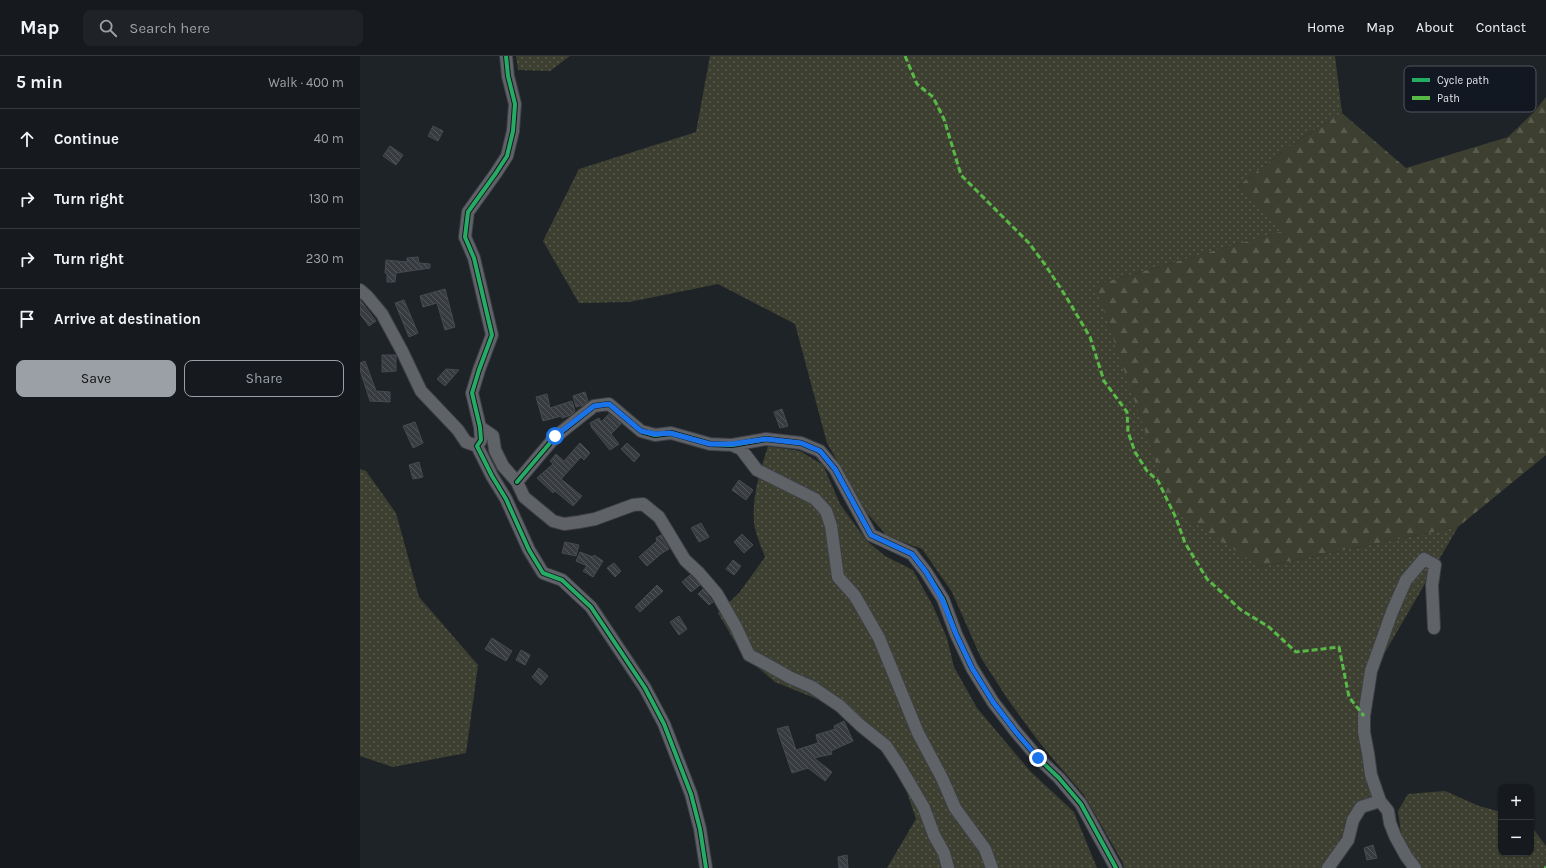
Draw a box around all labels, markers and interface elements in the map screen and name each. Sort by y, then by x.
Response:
search box [83,10,363,46]
text: Map [20,17,59,39]
icon: search [97,17,119,39]
text: Search here [129,19,210,37]
text: Home [1307,19,1344,36]
text: Map [1366,19,1394,36]
text: About [1416,19,1454,36]
text: Contact [1476,19,1526,36]
legend [1404,66,1536,112]
text: 5 min [16,72,63,92]
text: Cycle path [1437,74,1489,87]
text: Walk · 400 m [268,75,344,90]
text: Path [1437,92,1460,105]
icon: ahead [16,128,38,150]
text: Continue [54,130,119,148]
text: 40 m [314,131,344,146]
icon: right [16,188,38,210]
text: Turn right [54,190,124,208]
text: 130 m [309,191,344,206]
icon: right [16,248,38,270]
text: Turn right [54,250,124,268]
text: 230 m [306,251,344,266]
icon: arrive [16,308,38,330]
text: Arrive at destination [54,310,201,328]
button: Save [16,360,176,397]
button: Share [184,360,344,397]
route start [546,427,564,445]
route end [1029,749,1047,767]
map controls [1498,784,1534,856]
button: + [1498,784,1534,820]
button: − [1498,820,1534,856]

